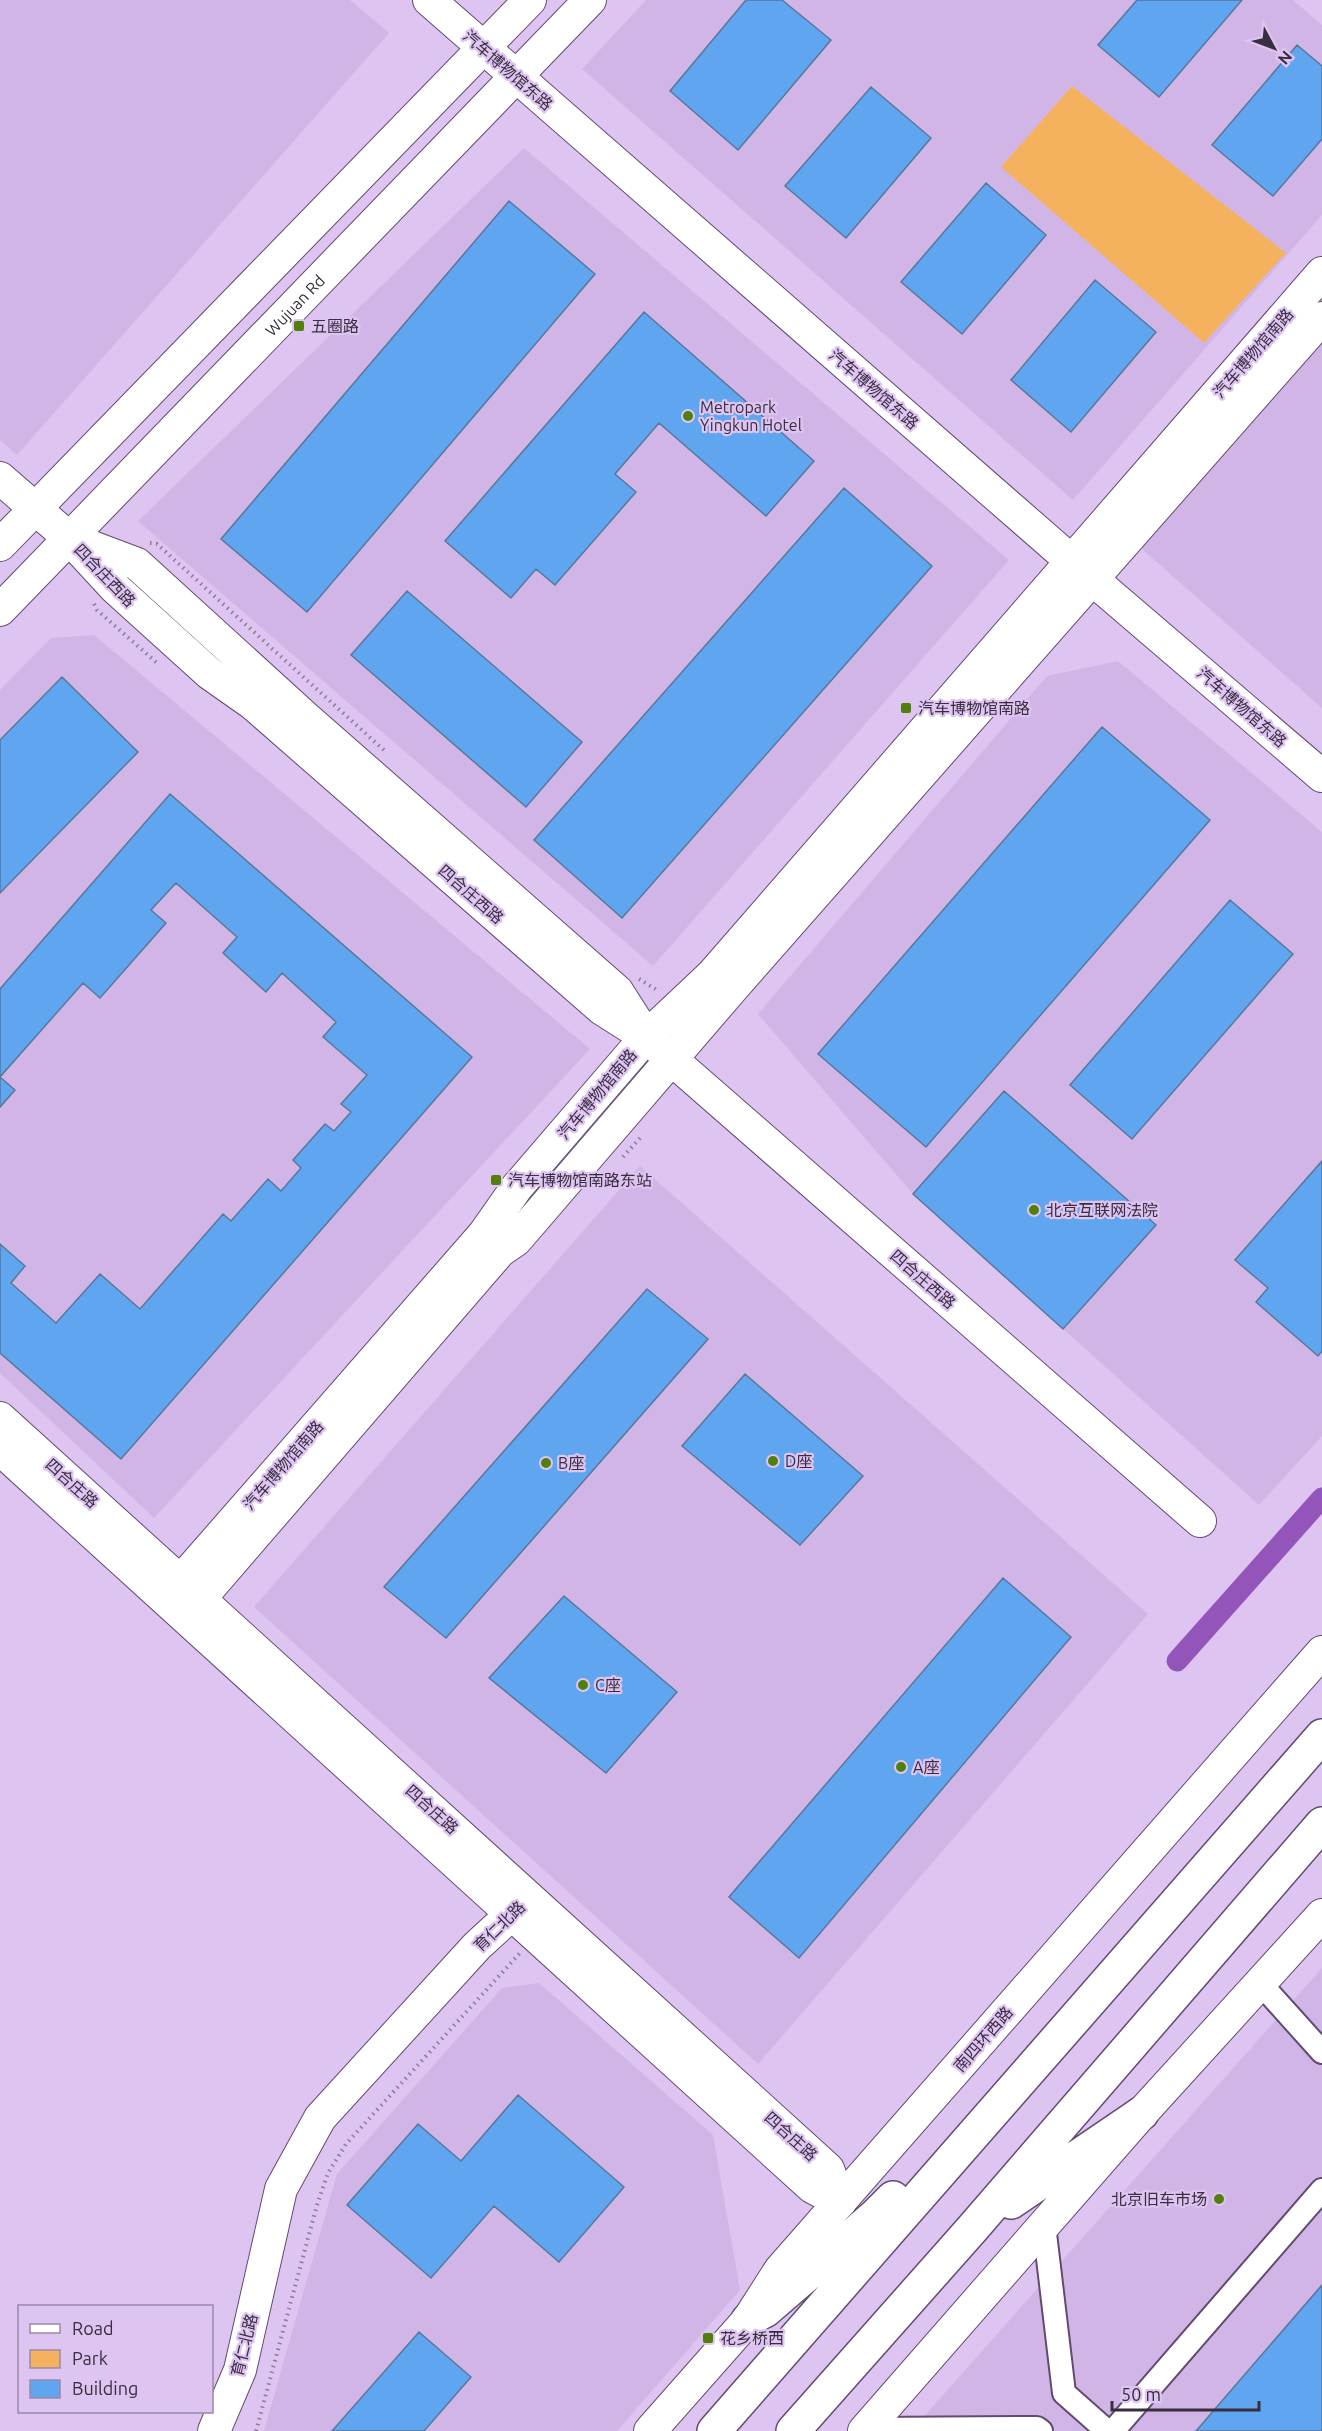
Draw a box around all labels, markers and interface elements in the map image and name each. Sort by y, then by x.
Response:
north arrow [1244,18,1304,78]
street label: 汽车博物馆东路 [460,26,556,114]
text: N [1275,47,1296,68]
street label: Wujuan Rd [261,271,328,339]
street label: 汽车博物馆南路 [1209,305,1297,401]
place label: 五圈路 [311,317,359,335]
marker: 五圈路 [292,319,306,333]
street label: 汽车博物馆东路 [826,345,922,433]
place label: Metropark Yingkun Hotel [700,398,802,434]
marker: Metropark Yingkun Hotel [681,409,695,423]
street label: 四合庄西路 [71,540,139,610]
street label: 汽车博物馆东路 [1194,663,1290,751]
place label: 汽车博物馆南路 [918,699,1030,717]
marker: 汽车博物馆南路 [899,701,913,715]
street label: 四合庄西路 [435,861,507,927]
street label: 汽车博物馆南路 [554,1045,640,1143]
place label: 汽车博物馆南路东站 [508,1171,652,1189]
marker: 汽车博物馆南路东站 [489,1173,503,1187]
place label: 北京互联网法院 [1046,1201,1158,1219]
marker: 北京互联网法院 [1027,1203,1041,1217]
street label: 四合庄西路 [887,1246,959,1312]
street label: 汽车博物馆南路 [239,1417,327,1513]
place label: D座 [785,1452,812,1470]
place label: B座 [558,1454,584,1472]
marker: D座 [766,1454,780,1468]
street label: 四合庄路 [42,1455,102,1511]
marker: B座 [539,1456,553,1470]
place label: C座 [595,1676,621,1694]
marker: C座 [576,1678,590,1692]
place label: A座 [913,1758,939,1776]
marker: A座 [894,1760,908,1774]
street label: 四合庄路 [402,1781,462,1837]
street label: 育仁北路 [470,1897,528,1955]
street label: 南四环西路 [950,2003,1016,2075]
street label: 四合庄路 [761,2108,821,2164]
place label: 北京旧车市场 [1111,2190,1207,2208]
marker: 北京旧车市场 [1212,2192,1226,2206]
legend [18,2305,213,2413]
street label: 育仁北路 [228,2312,260,2378]
text: Road [72,2318,114,2338]
place label: 花乡桥西 [720,2329,784,2347]
marker: 花乡桥西 [701,2331,715,2345]
text: Park [72,2348,108,2368]
scale bar [1112,2374,1259,2412]
text: Building [72,2378,138,2398]
text: 50 m [1121,2384,1161,2404]

